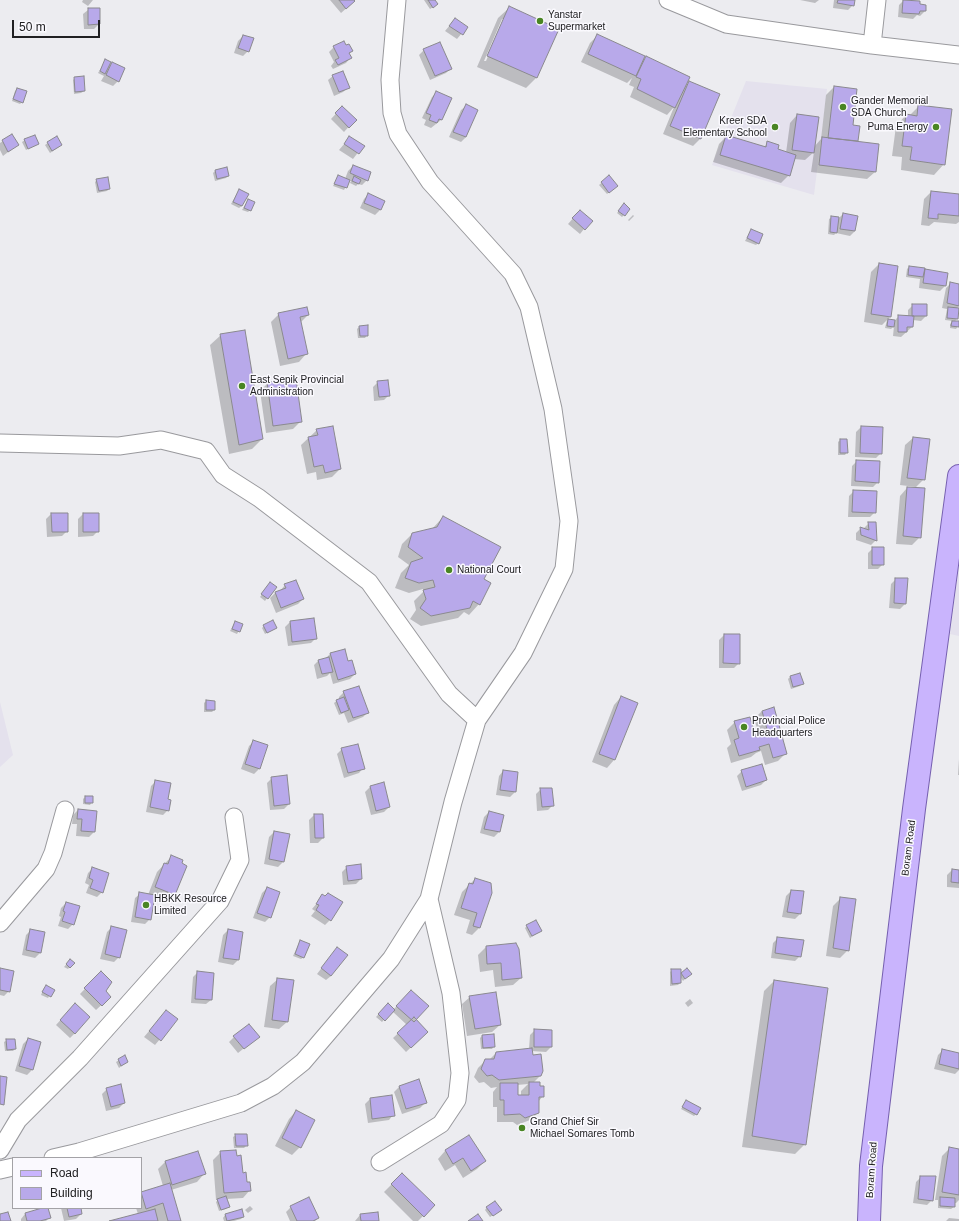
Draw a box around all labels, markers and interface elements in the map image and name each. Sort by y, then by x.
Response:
place label: Yanstar Supermarket [548,9,605,32]
scale bar [14,12,102,38]
marker: Yanstar Supermarket [535,16,545,26]
text: 50 m [19,20,46,34]
place label: Gander Memorial SDA Church [851,95,928,118]
marker: Gander Memorial SDA Church [838,102,848,112]
place label: Kreer SDA Elementary School [683,115,767,138]
place label: Puma Energy [867,121,928,133]
marker: Kreer SDA Elementary School [770,122,780,132]
marker: Puma Energy [931,122,941,132]
place label: East Sepik Provincial Administration [250,374,344,398]
marker: East Sepik Provincial Administration [237,381,247,391]
place label: National Court [457,564,521,576]
marker: National Court [444,565,454,575]
place label: Provincial Police Headquarters [752,715,825,738]
marker: Provincial Police Headquarters [739,722,749,732]
street label: Boram Road [900,819,918,877]
place label: HBKK Resource Limited [154,893,227,916]
marker: HBKK Resource Limited [141,900,151,910]
place label: Grand Chief Sir Michael Somares Tomb [530,1116,634,1140]
marker: Grand Chief Sir Michael Somares Tomb [517,1123,527,1133]
street label: Boram Road [864,1142,880,1198]
legend [12,1157,142,1209]
text: Road [50,1166,79,1180]
text: Building [50,1186,93,1200]

